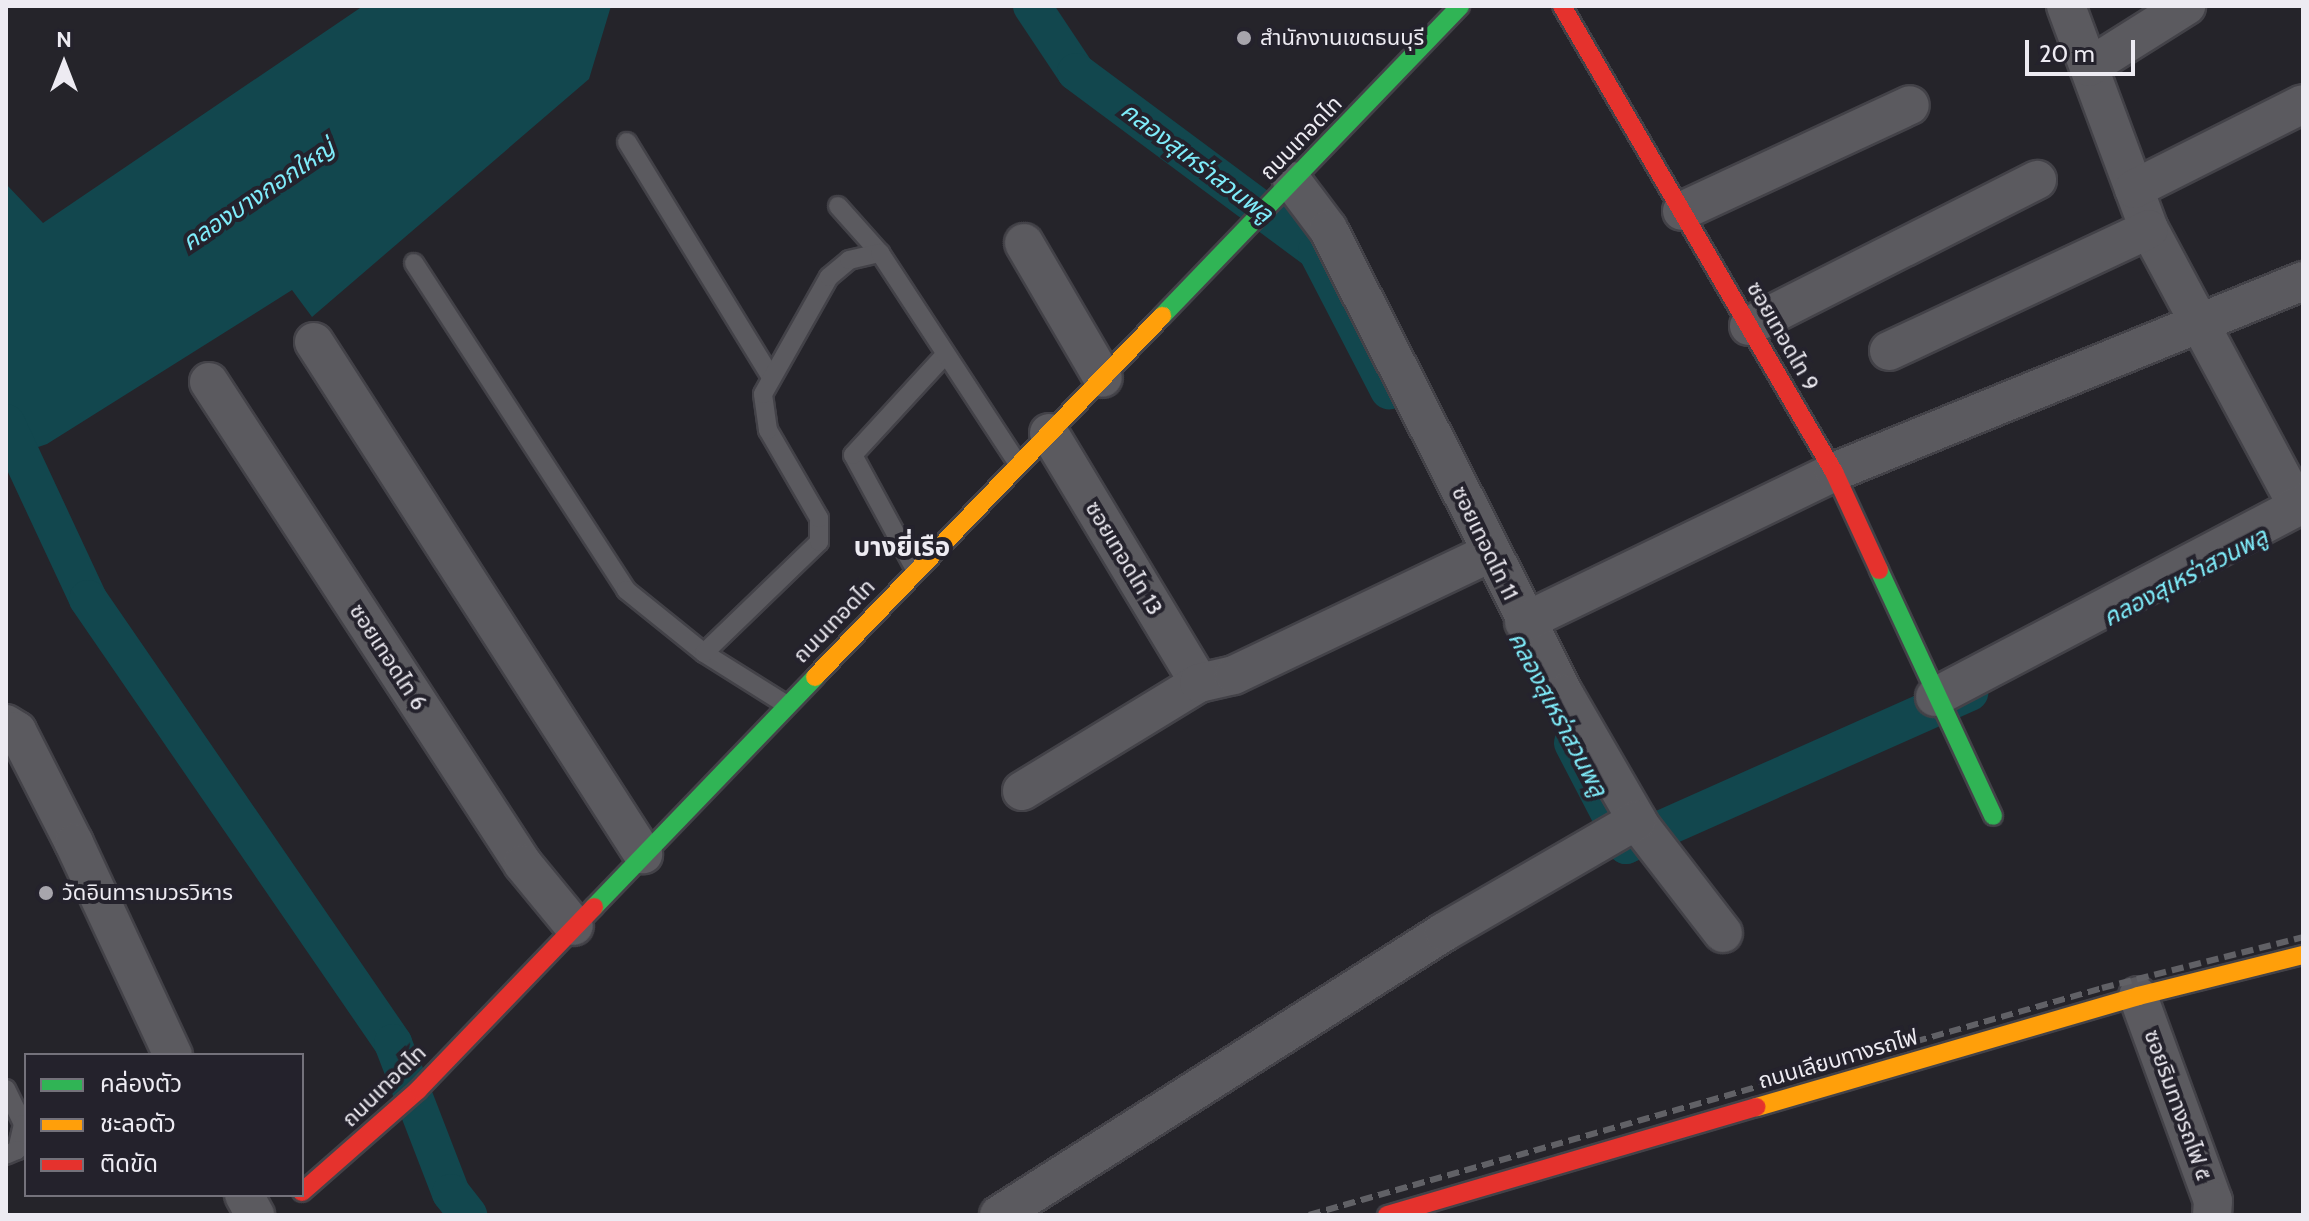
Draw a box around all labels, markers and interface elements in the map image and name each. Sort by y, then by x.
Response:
north arrow [24,24,104,104]
scale bar [2029,24,2139,74]
place label: สำนักงานเขตธนบุรี [1260,25,1424,51]
text: N [56,26,72,53]
marker: สำนักงานเขตธนบุรี [1235,29,1253,47]
text: 20 m [2039,39,2095,68]
street label: ถนนเทอดไท [1255,91,1347,185]
water label: คลองสุเหร่าสวนพลู [1116,96,1278,228]
water label: คลองบางกอกใหญ่ [176,133,340,257]
street label: ซอยเทอดไท 9 [1741,277,1825,395]
street label: ซอยเทอดไท 11 [1446,482,1524,604]
street label: ซอยเทอดไท 13 [1080,496,1168,620]
water label: คลองสุเหร่าสวนพลู [2098,522,2272,632]
district label: บางยี่เรือ [854,532,950,564]
street label: ถนนเทอดไท [788,574,880,668]
street label: ซอยเทอดไท 6 [344,599,432,715]
water label: คลองสุเหร่าสวนพลู [1503,627,1613,801]
place label: วัดอินทารามวรวิหาร [62,880,233,906]
marker: วัดอินทารามวรวิหาร [37,884,55,902]
street label: ถนนเลียบทางรถไฟ [1755,1024,1921,1094]
street label: ซอยริมทางรถไฟ ๕ [2139,1026,2217,1184]
street label: ถนนเทอดไท [337,1040,431,1132]
legend [24,1053,304,1197]
text: คล่องตัว [100,1069,182,1098]
text: ชะลอตัว [100,1109,176,1138]
text: ติดขัด [100,1149,158,1178]

